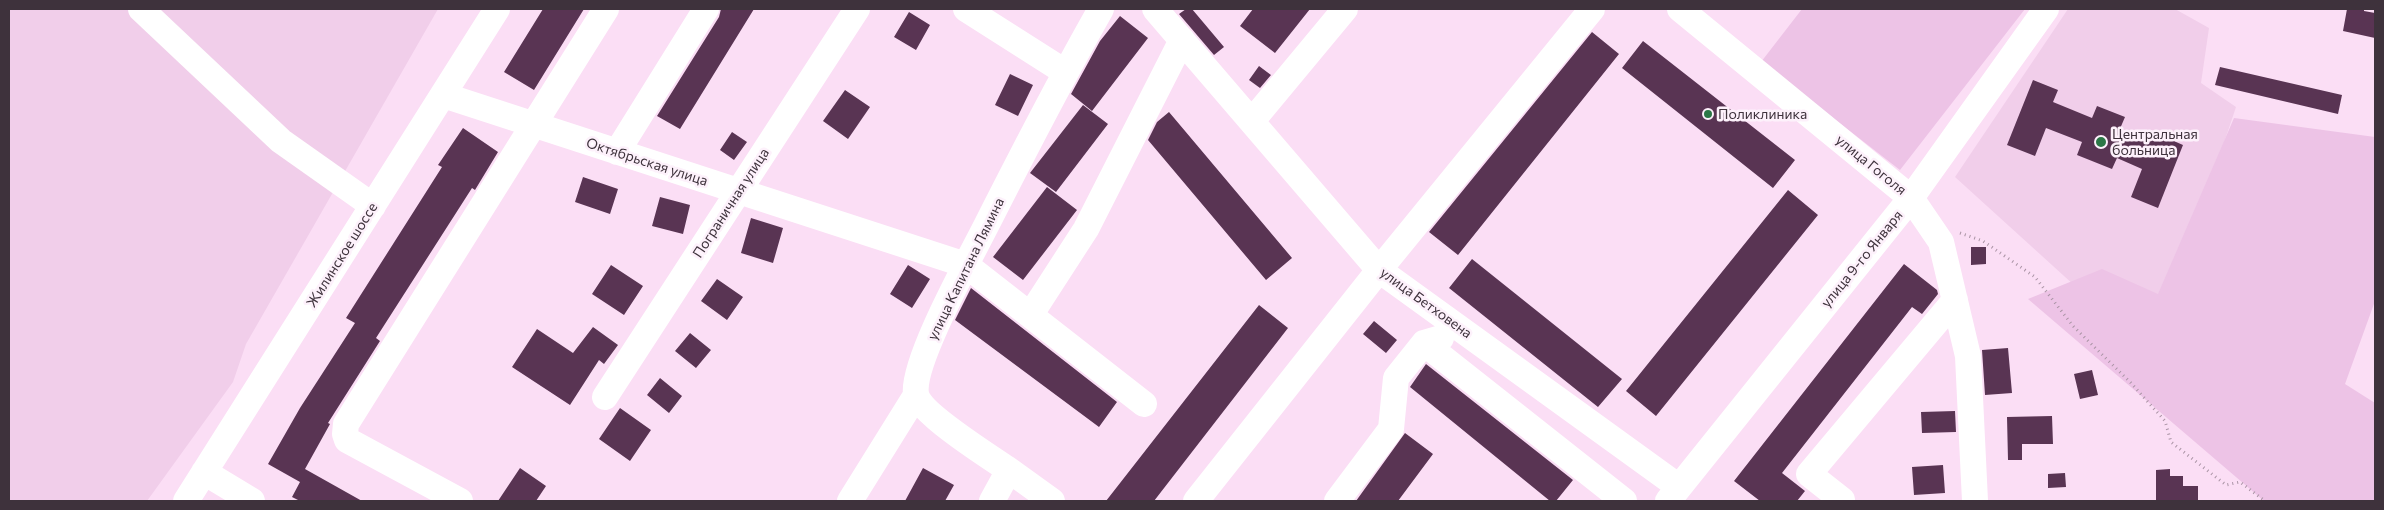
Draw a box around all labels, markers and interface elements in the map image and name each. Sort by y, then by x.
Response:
place label: Поликлиника [1718,106,1807,122]
marker: Поликлиника [1702,108,1714,120]
place label: Центральная больница [2112,126,2198,158]
street label: улица Гоголя [1832,131,1910,199]
street label: Октябрьская улица [584,134,710,190]
marker: Центральная больница [2094,135,2108,149]
street label: Пограничная улица [689,145,773,261]
street label: улица Капитана Лямина [924,195,1008,343]
street label: Жилинское шоссе [303,200,381,310]
street label: улица 9-го Января [1818,207,1906,311]
street label: улица Бетховена [1377,264,1475,342]

